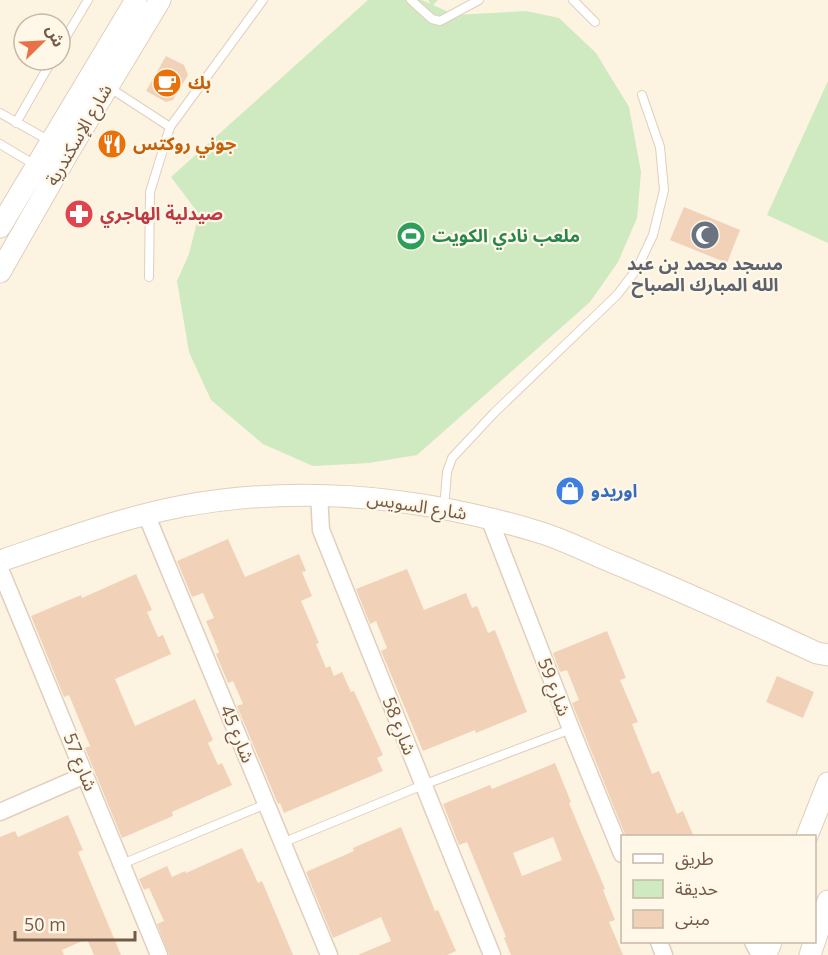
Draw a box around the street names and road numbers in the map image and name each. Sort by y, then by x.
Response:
street label: شارع الإسكندرية [39,79,120,191]
street label: شارع السويس [365,485,469,528]
street label: شارع 59 [530,654,577,720]
street label: شارع 58 [375,693,422,759]
street label: شارع 45 [212,701,261,767]
street label: شارع 57 [56,729,103,795]

